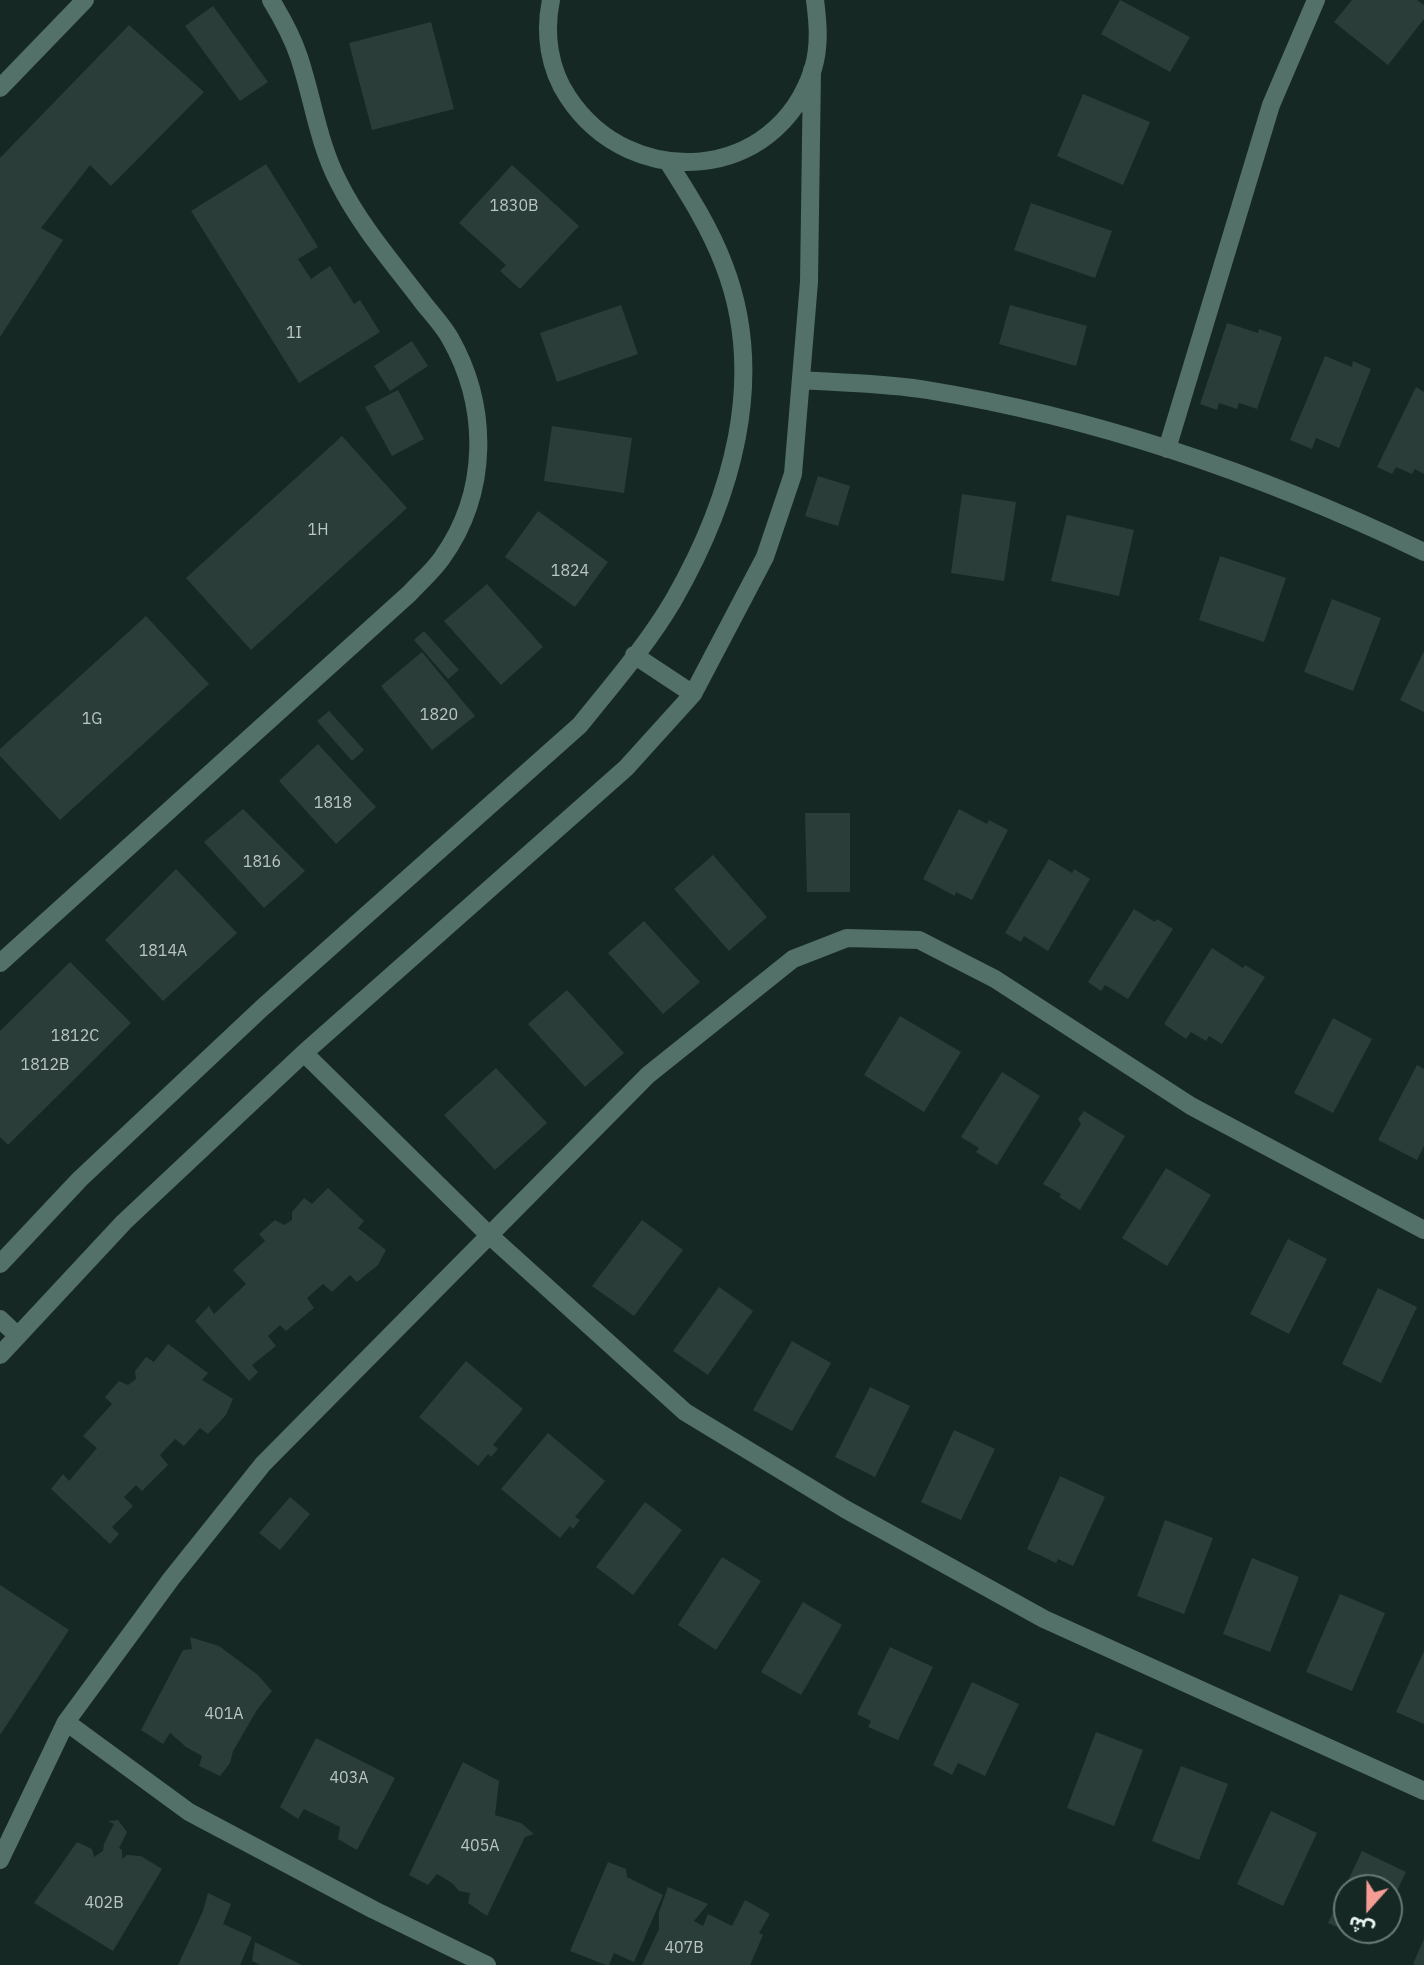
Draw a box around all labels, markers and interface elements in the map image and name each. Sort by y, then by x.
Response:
house number: 1830B [490,196,538,216]
house number: 1I [286,323,302,343]
house number: 1H [308,520,328,540]
house number: 1824 [551,561,589,581]
house number: 1820 [420,705,458,725]
house number: 1G [82,709,102,729]
house number: 1818 [314,793,352,813]
house number: 1816 [243,852,281,872]
house number: 1814A [139,941,187,961]
house number: 1812C [51,1026,99,1046]
house number: 1812B [21,1055,69,1075]
house number: 401A [204,1704,244,1724]
house number: 403A [329,1768,369,1788]
house number: 405A [460,1836,500,1856]
north arrow [1333,1874,1403,1944]
house number: 402B [84,1893,124,1913]
text: ش [1345,1911,1378,1943]
house number: 407B [664,1938,704,1958]

